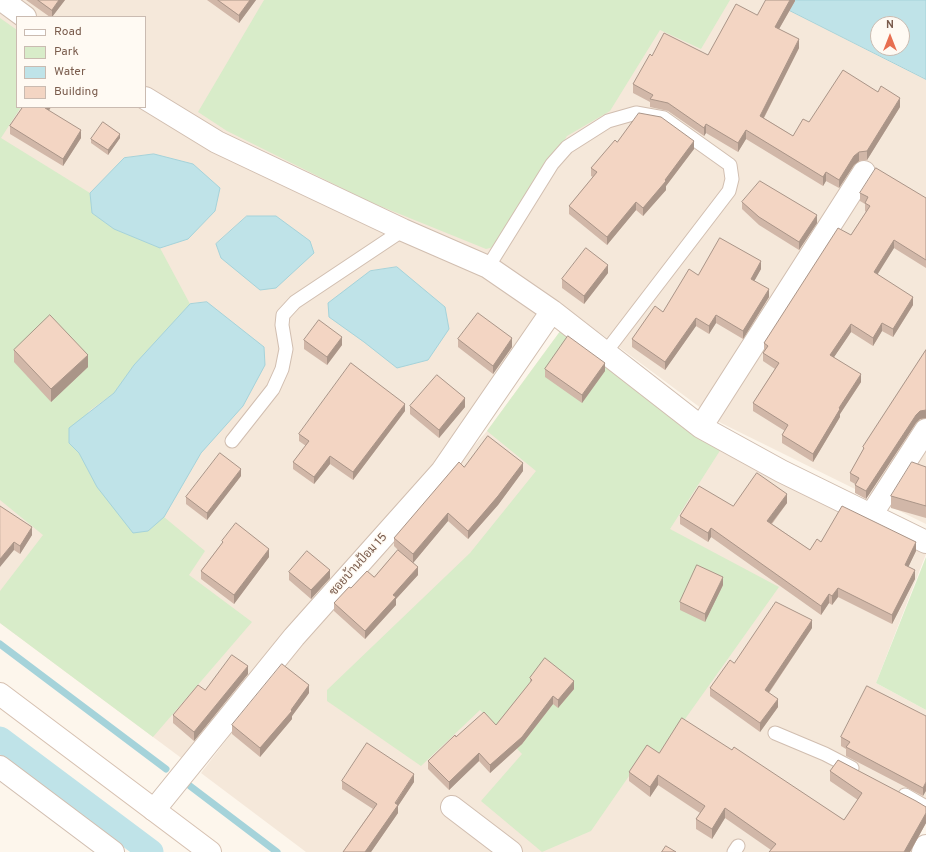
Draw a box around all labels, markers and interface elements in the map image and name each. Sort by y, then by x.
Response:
legend [16,16,146,108]
north arrow [870,16,910,56]
text: N [886,18,894,32]
text: Road [54,24,82,40]
text: Park [54,44,79,60]
text: Water [54,64,86,80]
text: Building [54,84,98,100]
street label: ซอยบ้านป้อม 15 [327,531,391,599]

